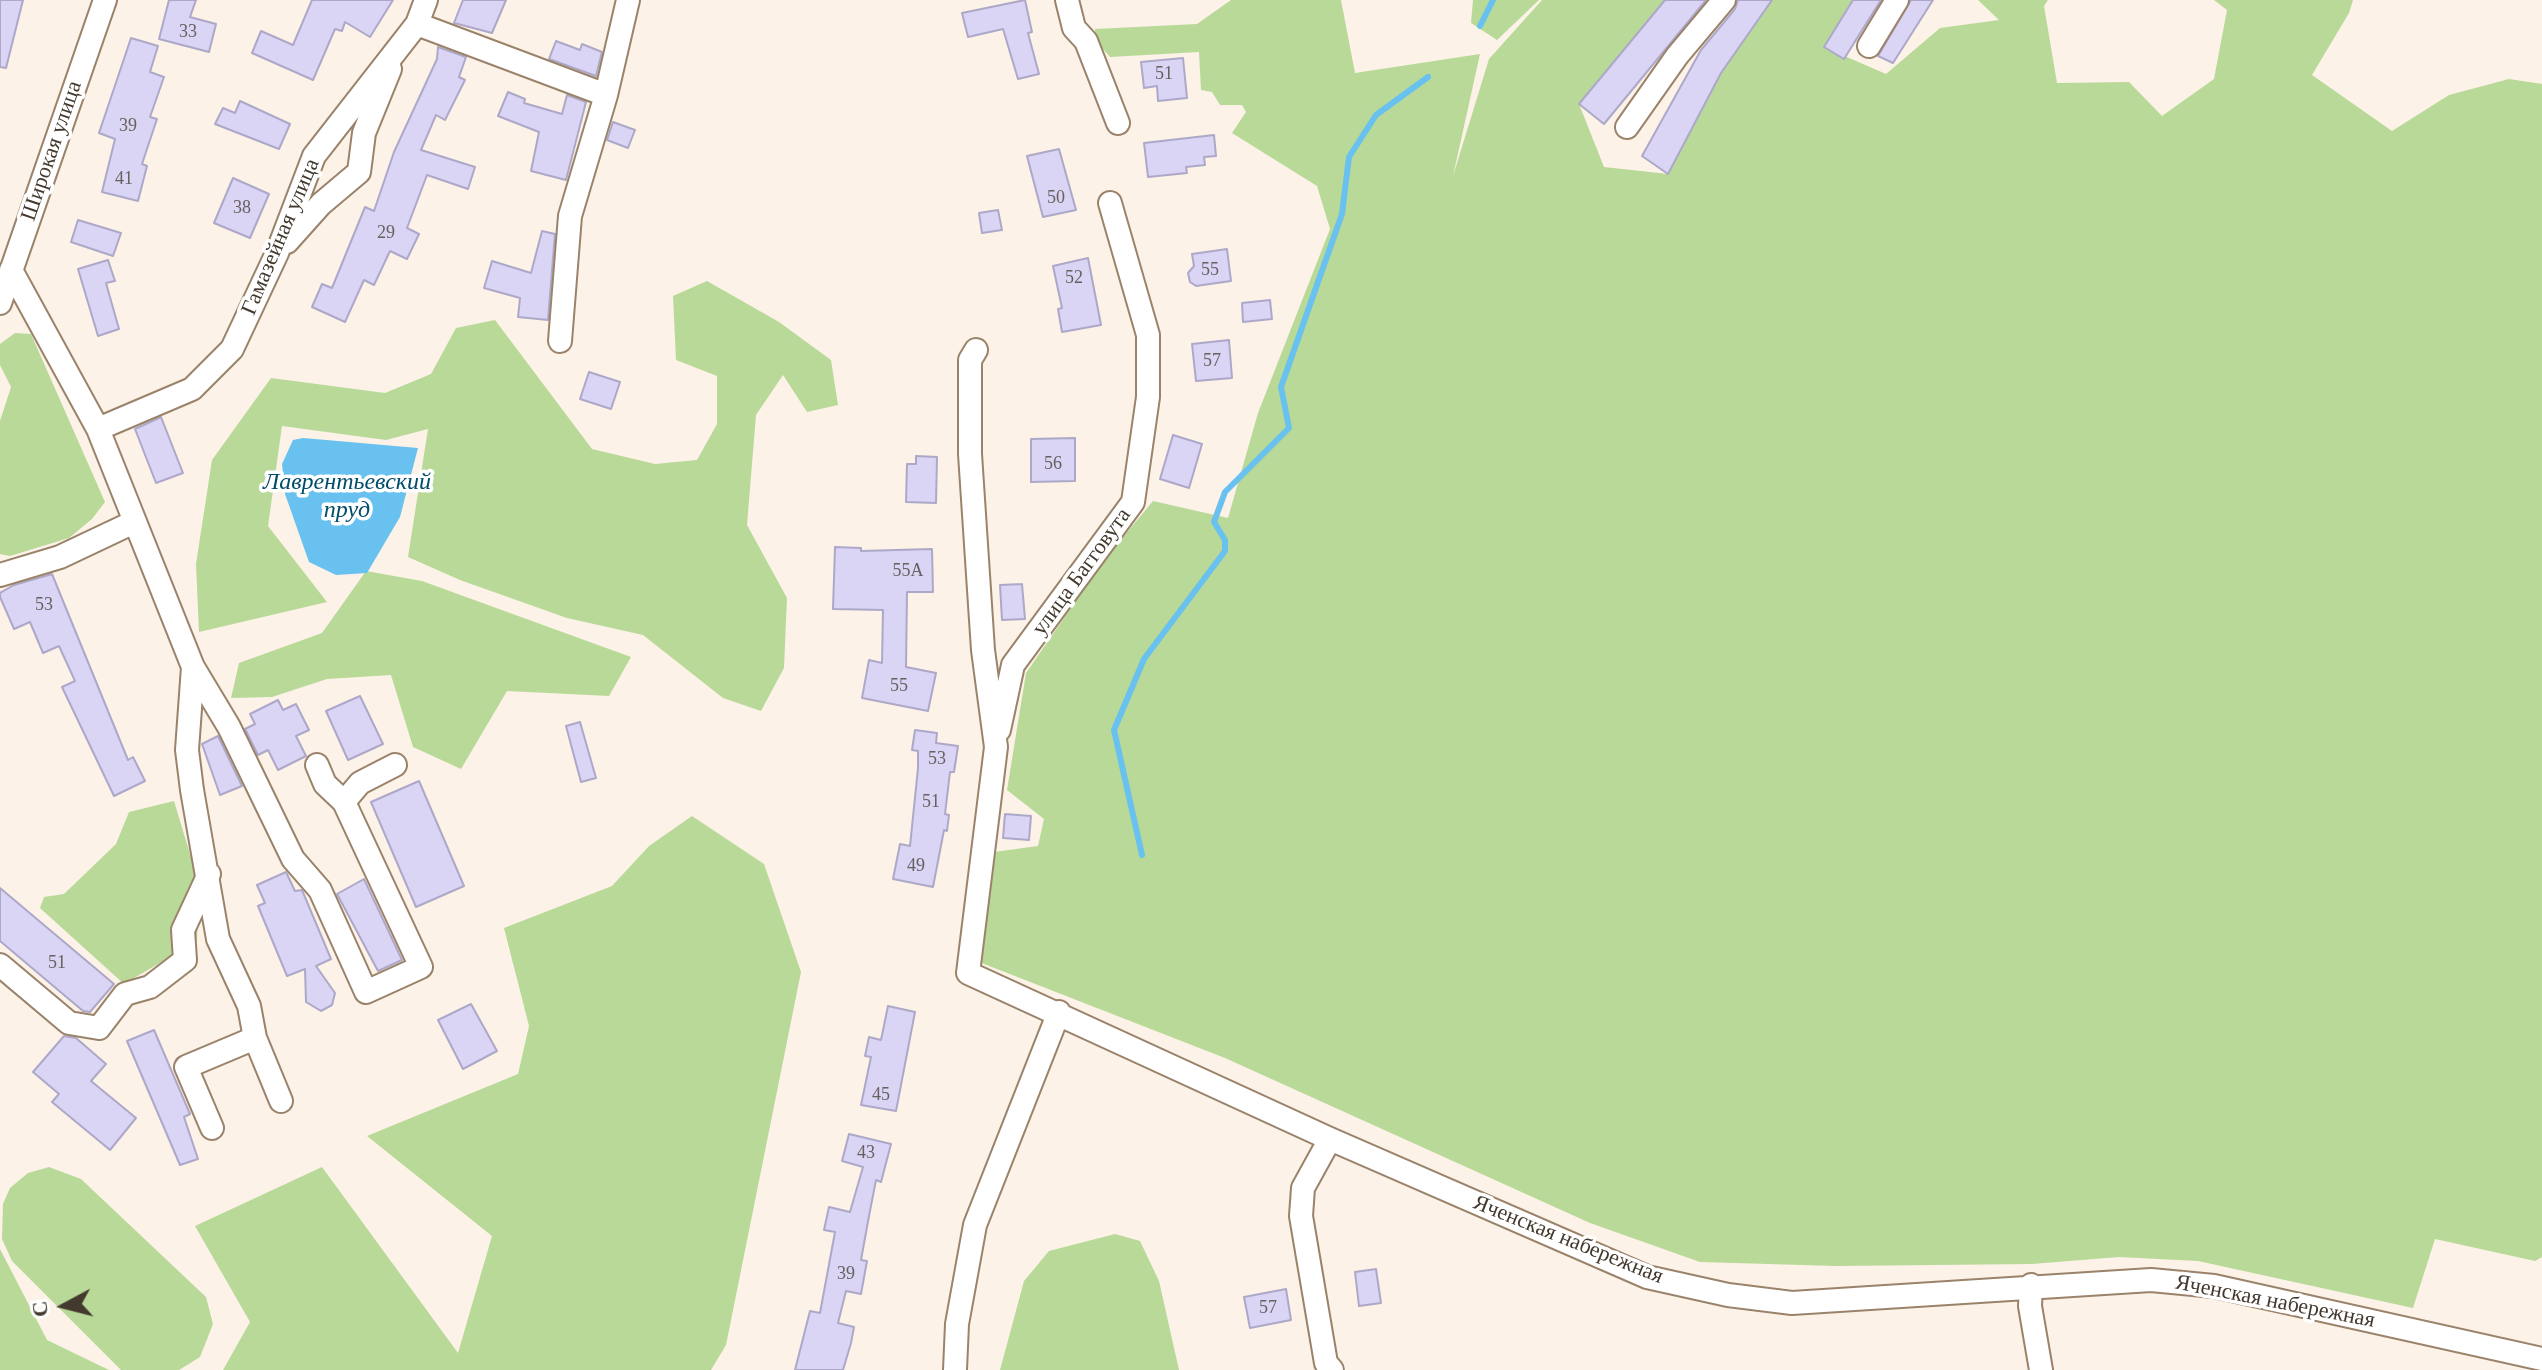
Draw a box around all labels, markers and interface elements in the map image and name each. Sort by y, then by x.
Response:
house number: 33 [179,21,197,43]
house number: 51 [1155,63,1173,85]
street label: Широкая улица [16,78,88,224]
house number: 39 [119,115,137,137]
street label: Гамазейная улица [236,155,326,319]
house number: 41 [115,168,133,190]
house number: 50 [1047,187,1065,209]
house number: 38 [233,197,251,219]
house number: 29 [377,222,395,244]
house number: 55 [1201,259,1219,281]
house number: 52 [1065,267,1083,289]
house number: 57 [1203,350,1221,372]
house number: 56 [1044,453,1062,475]
water label: Лаврентьевский пруд [263,469,431,525]
street label: улица Багговута [1027,503,1137,641]
house number: 55А [893,560,923,582]
house number: 53 [35,594,53,616]
house number: 55 [890,675,908,697]
house number: 53 [928,748,946,770]
house number: 51 [922,791,940,813]
house number: 49 [907,855,925,877]
house number: 51 [48,952,66,974]
house number: 45 [872,1084,890,1106]
house number: 43 [857,1142,875,1164]
street label: Яченская набережная [1469,1190,1667,1290]
house number: 39 [837,1263,855,1285]
north arrow [24,1266,104,1346]
street label: Яченская набережная [2173,1270,2377,1334]
house number: 57 [1259,1297,1277,1319]
text: С [26,1300,53,1318]

